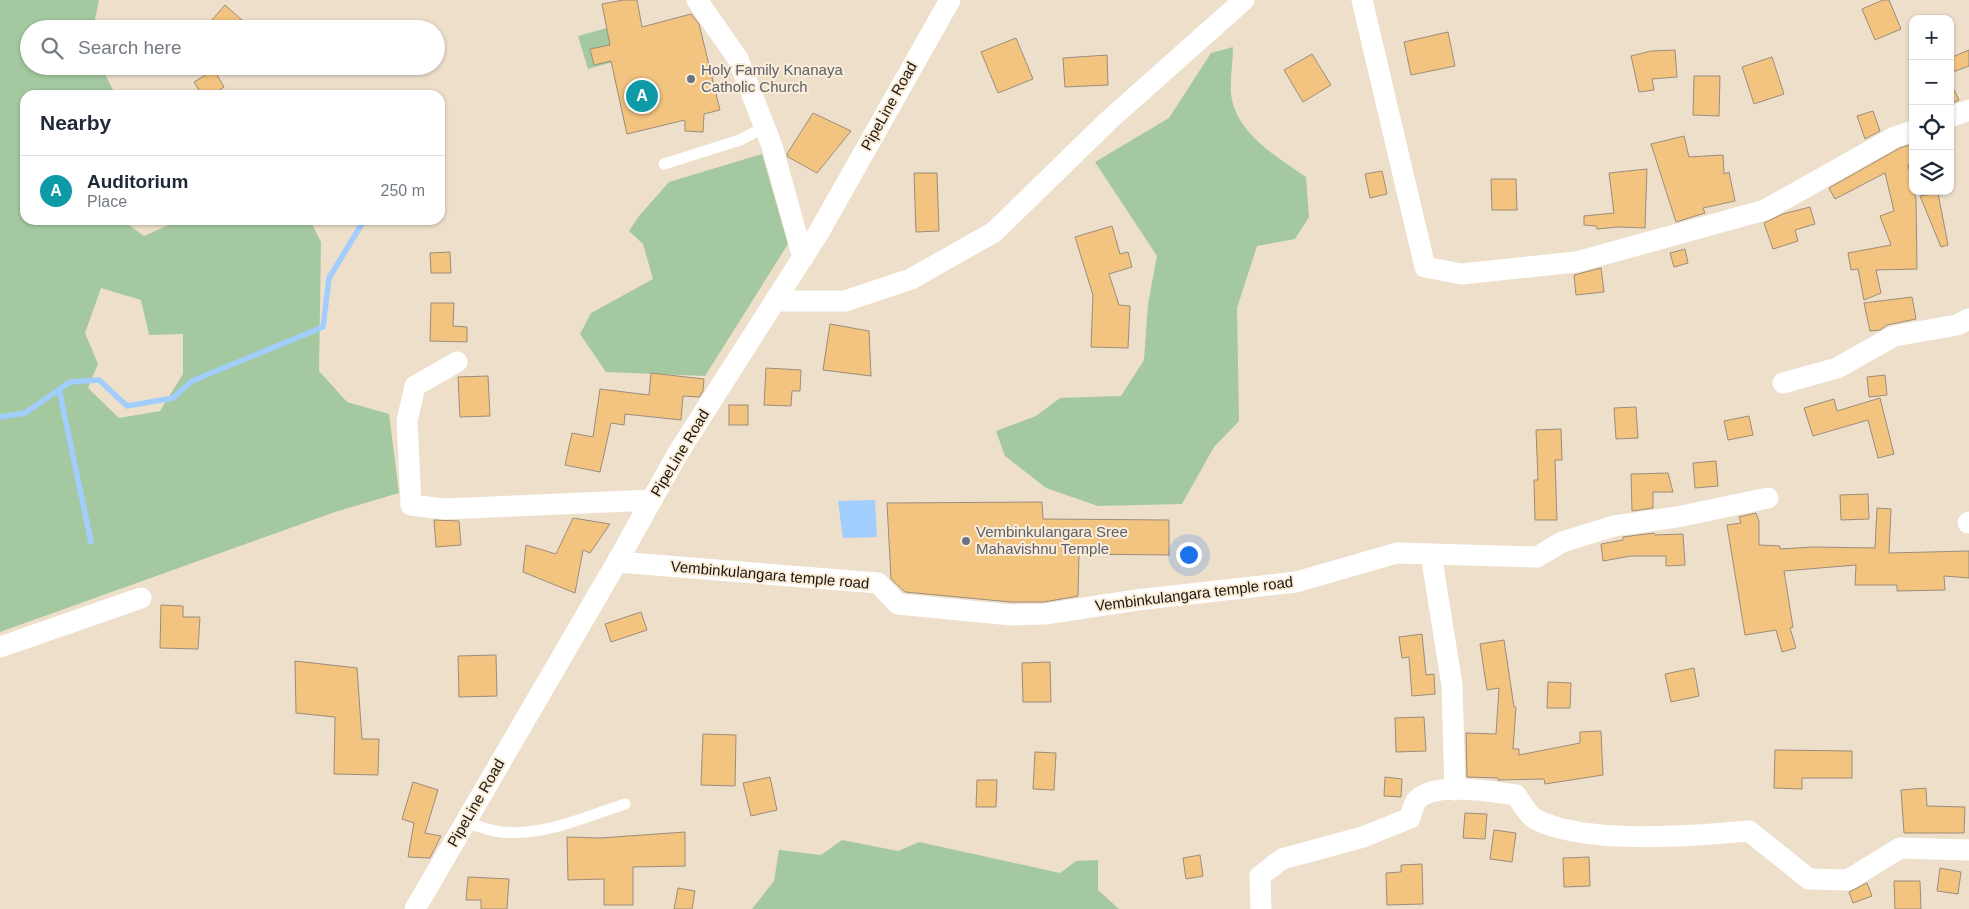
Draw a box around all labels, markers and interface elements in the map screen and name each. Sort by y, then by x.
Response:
map controls [1909,15,1954,195]
button: + [1909,15,1954,60]
search box [20,20,445,75]
icon: search [38,34,66,62]
text: Search here [78,37,182,58]
street label: PipeLine Road [857,59,920,153]
button: − [1909,60,1954,105]
place label: Holy Family Knanaya Catholic Church [701,61,843,95]
marker: Holy Family Knanaya Catholic Church [685,73,697,85]
pin: A [626,77,658,115]
button: locate [1909,105,1954,150]
text: Nearby [40,111,111,134]
button: layers [1909,150,1954,195]
text: Auditorium [87,171,188,192]
text: A [50,182,62,199]
text: 250 m [381,182,425,199]
text: Place [87,193,127,210]
street label: PipeLine Road [647,406,712,499]
place label: Vembinkulangara Sree Mahavishnu Temple [976,523,1128,557]
marker: Vembinkulangara Sree Mahavishnu Temple [960,535,972,547]
your location [1176,542,1202,568]
street label: Vembinkulangara temple road [670,557,870,592]
street label: Vembinkulangara temple road [1094,573,1294,614]
street label: PipeLine Road [444,756,508,850]

